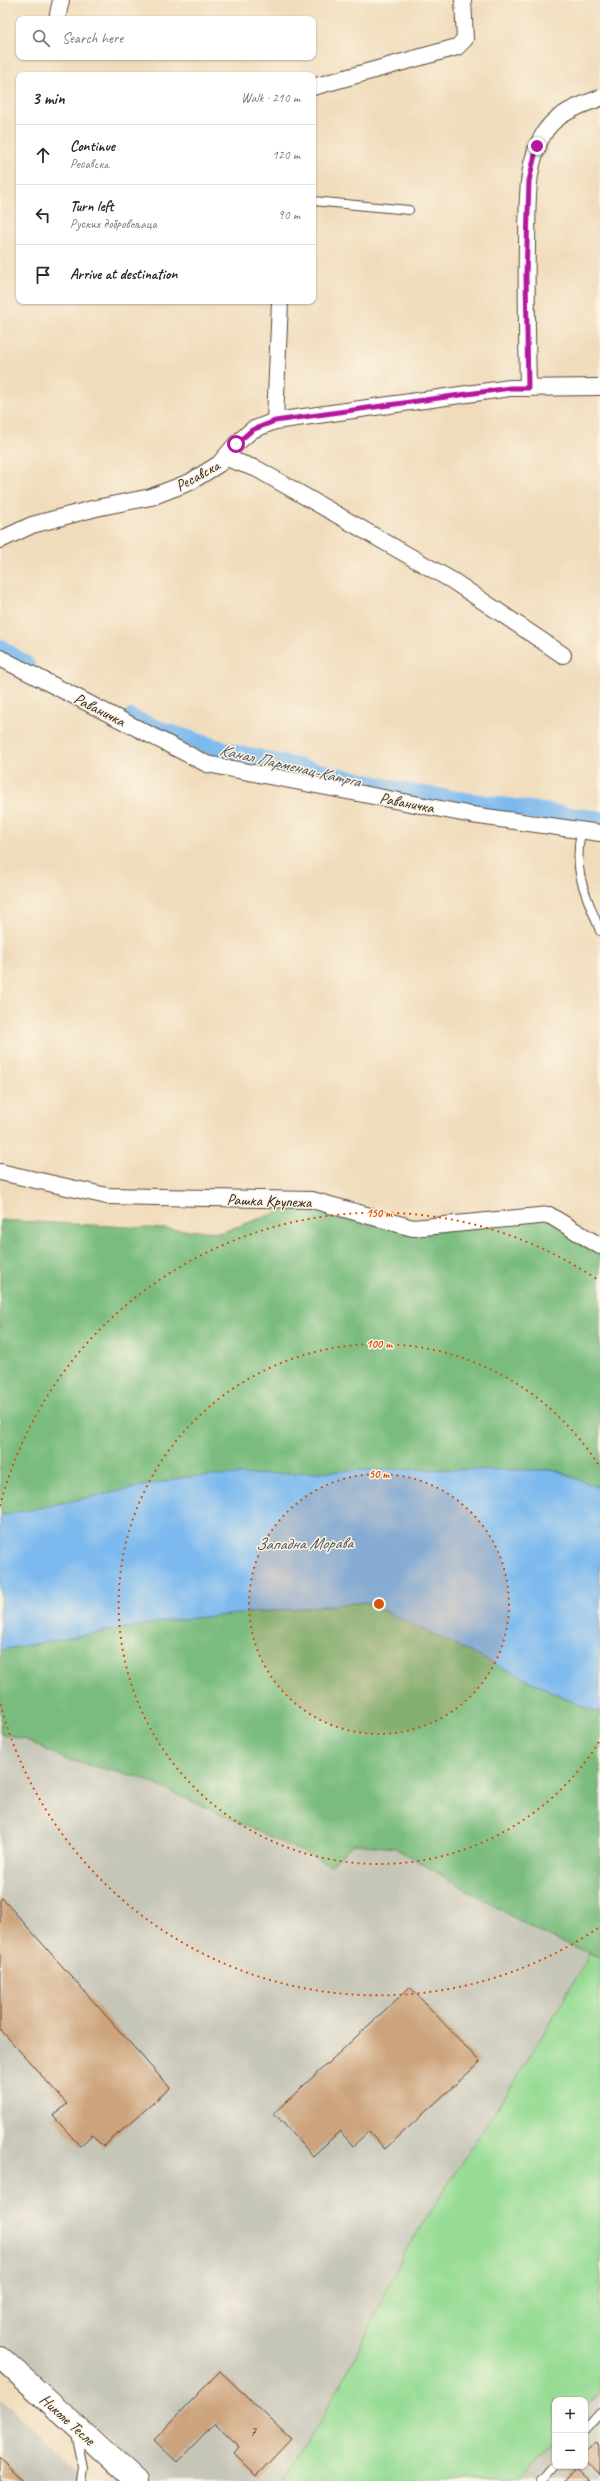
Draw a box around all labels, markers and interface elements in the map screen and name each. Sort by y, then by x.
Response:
search box [16,16,316,60]
icon: search [30,27,52,49]
text: Search here [62,29,123,48]
text: 3 min [32,88,65,109]
text: Walk · 210 m [241,90,300,106]
text: Continue [70,137,115,156]
route end [528,137,546,155]
icon: ahead [32,144,54,166]
text: 120 m [272,147,300,163]
text: Ресавска [70,156,109,172]
text: Turn left [70,197,113,216]
icon: left [32,204,54,226]
text: 90 m [278,207,300,223]
text: Руских добровољаца [70,216,157,232]
icon: arrive [32,264,54,286]
text: Arrive at destination [70,265,177,284]
route start [227,435,245,453]
street label: Ресавска [172,455,224,496]
street label: Раваничка [70,688,130,732]
water label: Канал Парменац-Катрга [217,739,364,792]
street label: Раваничка [378,788,437,818]
street label: Рашка Крупежа [226,1190,313,1213]
text: 150 m [366,1205,393,1221]
text: 100 m [366,1336,393,1352]
text: 50 m [369,1466,390,1482]
water label: Западна Морава [255,1532,355,1555]
centre of rings [372,1597,386,1611]
street label: Николе Тесле [36,2390,100,2451]
map controls [552,2397,588,2469]
button: + [552,2397,588,2433]
house number: 7 [250,2423,257,2440]
button: − [552,2433,588,2469]

